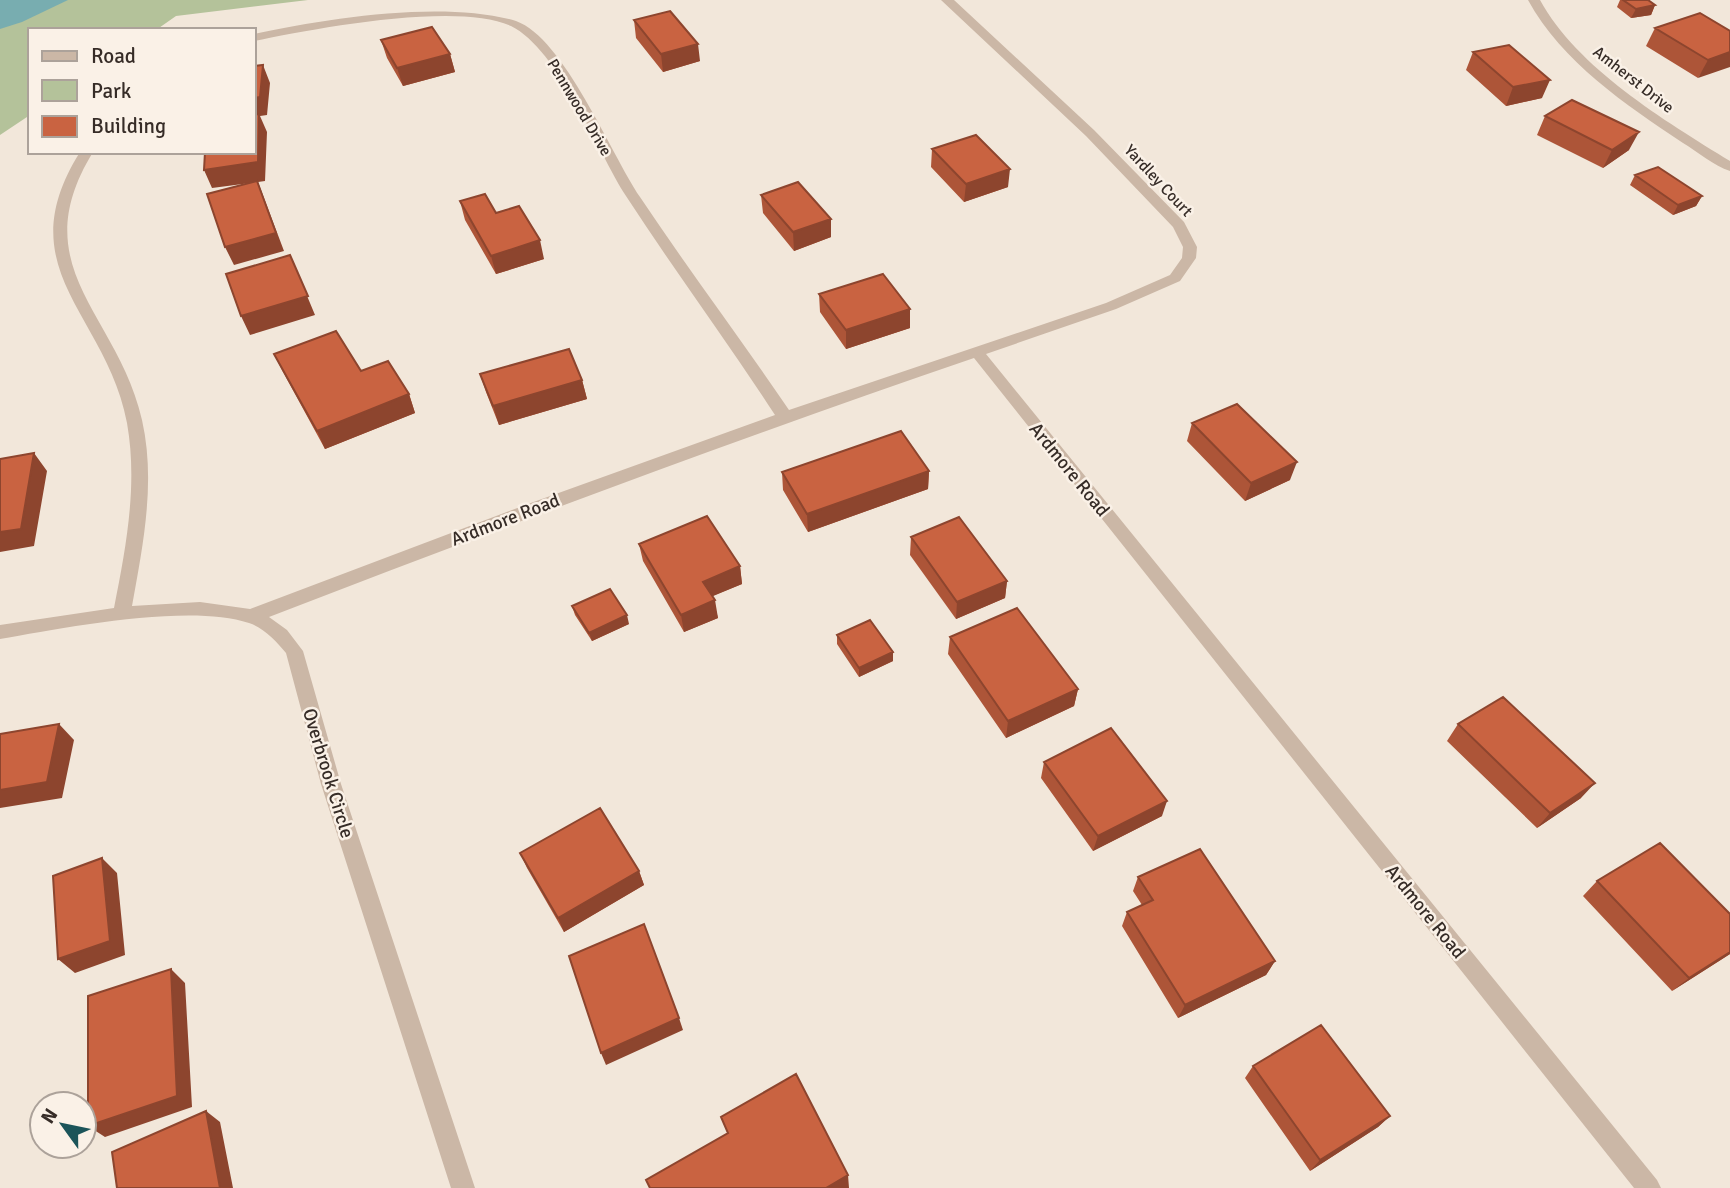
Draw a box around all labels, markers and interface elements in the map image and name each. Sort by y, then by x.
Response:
legend [28,28,256,154]
street label: Amherst Drive [1589,42,1678,118]
text: Road [91,43,136,69]
street label: Pennwood Drive [542,55,616,160]
text: Park [91,78,132,104]
text: Building [91,113,166,139]
street label: Yardley Court [1120,140,1197,221]
street label: Ardmore Road [1024,418,1115,522]
street label: Ardmore Road [448,488,563,552]
street label: Overbrook Circle [297,705,359,841]
street label: Ardmore Road [1380,860,1471,964]
north arrow [28,1090,98,1160]
text: N [36,1104,63,1128]

